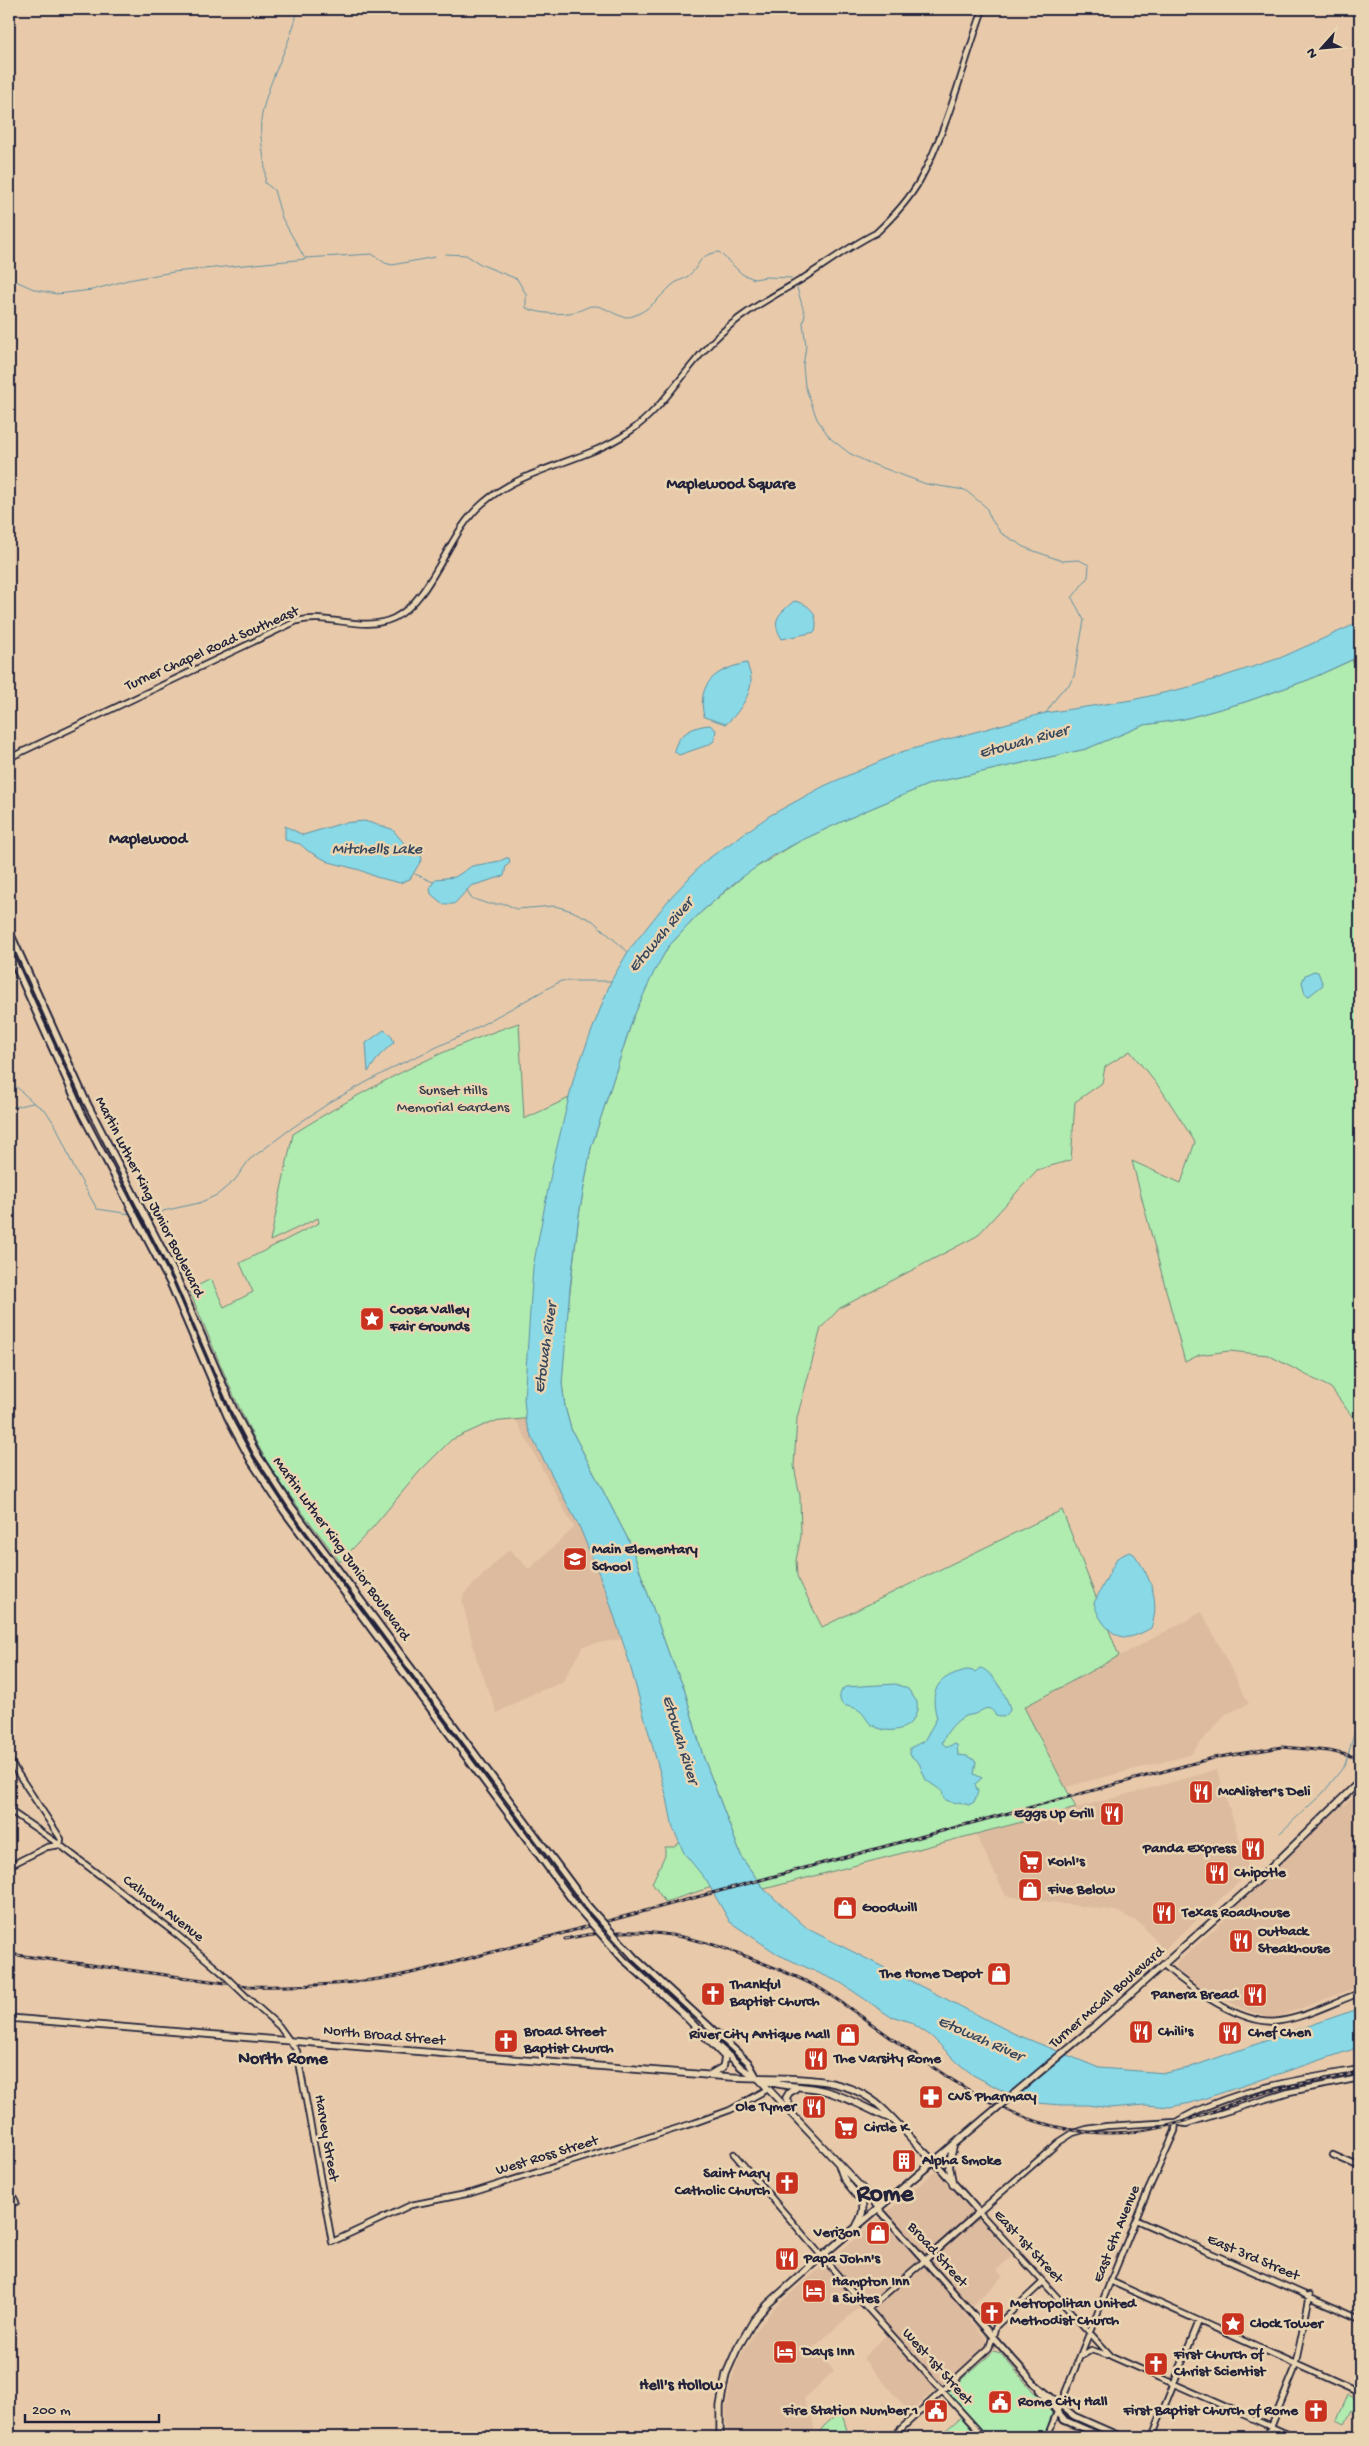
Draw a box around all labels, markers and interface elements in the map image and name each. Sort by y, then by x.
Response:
north arrow [1296,22,1346,72]
text: N [1303,45,1322,61]
district label: Maplewood Square [666,476,796,495]
street label: Turner Chapel Road Southeast [121,602,303,696]
water label: Etowah River [977,721,1074,764]
district label: Maplewood [109,831,189,850]
water label: Mitchells Lake [332,841,423,860]
water label: Etowah River [625,892,701,977]
park label: Sunset Hills Memorial Gardens [397,1082,510,1117]
street label: Martin Luther King Junior Boulevard [90,1094,208,1301]
water label: Etowah River [531,1298,563,1395]
place label: Coosa Valley Fair Grounds [389,1301,471,1336]
place icon: Coosa Valley Fair Grounds [359,1306,385,1332]
street label: Martin Luther King Junior Boulevard [268,1454,414,1645]
place label: Main Elementary School [592,1541,698,1576]
school or university icon: Main Elementary School [562,1546,588,1572]
water label: Etowah River [657,1694,702,1790]
restaurant icon: McAlister's Deli [1188,1779,1214,1805]
place label: McAlister's Deli [1218,1783,1311,1801]
restaurant icon: Eggs Up Grill [1099,1801,1125,1827]
place label: Eggs Up Grill [1014,1805,1095,1823]
restaurant icon: Panda Express [1240,1836,1266,1862]
place label: Panda Express [1142,1840,1237,1858]
supermarket icon: Kohl's [1018,1849,1044,1875]
place label: Kohl's [1047,1853,1086,1871]
restaurant icon: Chipotle [1204,1860,1230,1886]
place label: Chipotle [1233,1864,1287,1882]
street label: Calhoun Avenue [119,1872,208,1947]
shop icon: Five Below [1017,1877,1043,1903]
place label: Five Below [1047,1881,1115,1899]
shop icon: Goodwill [832,1895,858,1921]
place label: Goodwill [862,1899,918,1917]
restaurant icon: Texas Roadhouse [1151,1900,1177,1926]
place label: Texas Roadhouse [1181,1904,1291,1922]
place label: Outback Steakhouse [1258,1923,1331,1958]
restaurant icon: Outback Steakhouse [1228,1928,1254,1954]
street label: Turner McCall Boulevard [1045,1942,1169,2054]
shop icon: The Home Depot [986,1961,1012,1987]
place label: The Home Depot [879,1965,984,1983]
place label: Thankful Baptist Church [729,1976,820,2011]
church icon: Thankful Baptist Church [700,1981,726,2007]
restaurant icon: Panera Bread [1242,1982,1268,2008]
place label: Panera Bread [1151,1986,1240,2004]
water label: Etowah River [934,2013,1029,2069]
restaurant icon: Chili's [1128,2019,1154,2045]
restaurant icon: Chef Chen [1217,2020,1243,2046]
street label: North Broad Street [322,2022,447,2050]
shop icon: River City Antique Mall [835,2022,861,2048]
place label: Broad Street Baptist Church [523,2023,614,2058]
place label: Chili's [1157,2023,1195,2041]
place label: Chef Chen [1247,2024,1312,2042]
place label: River City Antique Mall [688,2026,831,2044]
church icon: Broad Street Baptist Church [493,2028,519,2054]
restaurant icon: The Varsity Rome [803,2046,829,2072]
district label: North Rome [238,2049,329,2070]
place label: The Varsity Rome [833,2050,942,2068]
pharmacy icon: CVS Pharmacy [918,2084,944,2110]
place label: CVS Pharmacy [947,2088,1037,2106]
street label: Harvey Street [310,2093,343,2184]
restaurant icon: Ole Tymer [801,2094,827,2120]
place label: Ole Tymer [736,2098,798,2116]
supermarket icon: Circle K [833,2115,859,2141]
place label: Circle K [863,2119,910,2137]
street label: West Ross Street [494,2131,602,2180]
building icon: Alpha Smoke [891,2148,917,2174]
place label: Alpha Smoke [921,2152,1003,2170]
place label: Saint Mary Catholic Church [674,2165,771,2200]
church icon: Saint Mary Catholic Church [774,2170,800,2196]
district label: Rome [856,2181,914,2210]
street label: East 6th Avenue [1089,2182,1145,2285]
street label: East 1st Street [989,2206,1068,2289]
street label: Broad Street [902,2218,972,2293]
shop icon: Verizon [865,2220,891,2246]
place label: Verizon [813,2224,861,2242]
street label: East 3rd Street [1204,2231,1303,2286]
restaurant icon: Papa John's [774,2246,800,2272]
place label: Papa John's [803,2250,882,2268]
place label: Hampton Inn & Suites [832,2273,910,2308]
hotel icon: Hampton Inn & Suites [801,2278,827,2304]
place label: Metropolitan United Methodist Church [1010,2295,1138,2330]
church icon: Metropolitan United Methodist Church [979,2300,1005,2326]
place icon: Clock Tower [1220,2311,1246,2337]
place label: Clock Tower [1249,2315,1324,2333]
street label: West 1st Street [898,2325,977,2410]
hotel icon: Days Inn [772,2339,798,2365]
place label: Days Inn [800,2343,855,2361]
place label: First Church of Christ Scientist [1173,2346,1267,2381]
church icon: First Church of Christ Scientist [1143,2351,1169,2377]
district label: Hell's Hollow [639,2377,723,2396]
public building icon: Rome City Hall [987,2389,1013,2415]
scale bar [25,2391,159,2423]
place label: Rome City Hall [1017,2393,1108,2411]
public building icon: Fire Station Number 1 [923,2398,949,2424]
church icon: First Baptist Church of Rome [1303,2398,1329,2424]
text: 200 m [32,2402,71,2420]
place label: Fire Station Number 1 [782,2402,918,2420]
place label: First Baptist Church of Rome [1122,2402,1299,2420]

